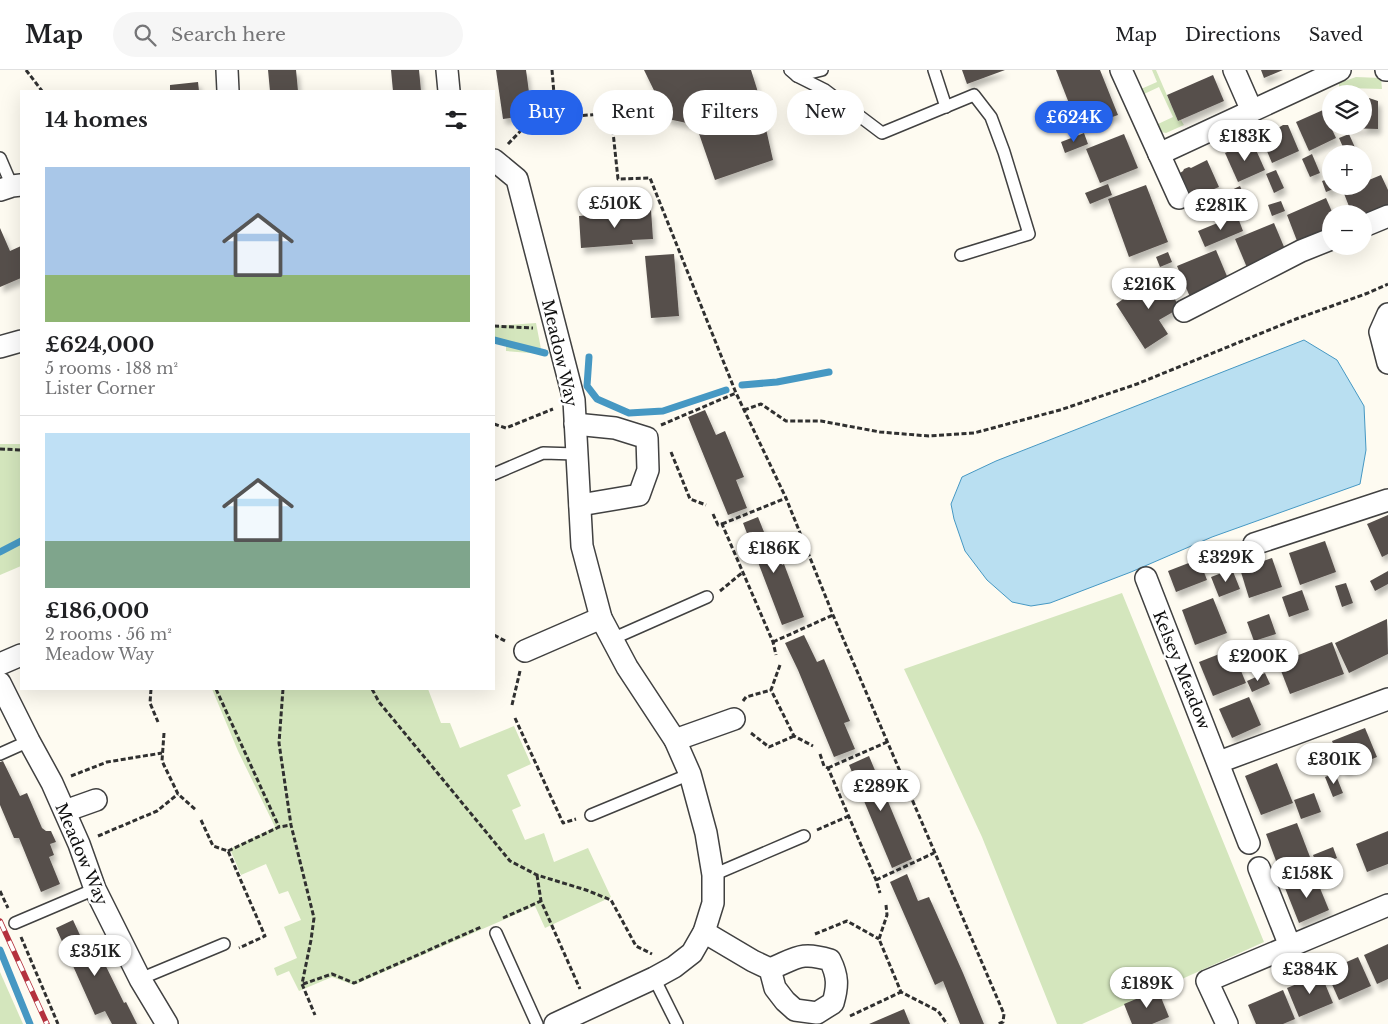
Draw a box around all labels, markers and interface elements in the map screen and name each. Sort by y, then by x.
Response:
search box [113,12,463,57]
text: Map [25,20,83,49]
icon: search [131,21,159,49]
text: Search here [171,23,286,46]
text: Map [1115,24,1157,46]
text: Directions [1185,24,1281,46]
text: Saved [1309,24,1363,46]
map controls [1322,85,1372,255]
button: layers [1322,85,1372,135]
chip: Buy [510,90,583,135]
chip: Rent [593,90,673,135]
chip: Filters [683,90,777,135]
chip: New [787,90,864,135]
pin: £624K [1039,100,1109,143]
icon: filters [442,106,470,134]
text: 14 homes [45,107,148,133]
text: £624K [1046,107,1102,127]
pin: £183K [1210,119,1280,162]
text: £183K [1219,126,1271,146]
button: + [1322,145,1372,195]
pin: £510K [580,186,650,229]
pin: £281K [1186,189,1256,231]
text: £510K [588,193,642,213]
text: £281K [1195,195,1247,215]
icon: home [213,200,303,290]
button: − [1322,205,1372,255]
pin: £216K [1114,268,1184,310]
text: £216K [1123,274,1175,294]
street label: Meadow Way [538,297,582,409]
text: £624,000 [45,332,154,358]
text: 5 rooms · 188 m² [45,358,178,378]
text: Lister Corner [45,378,155,398]
icon: home [213,465,303,555]
pin: £186K [739,532,809,574]
text: £186K [748,538,800,558]
pin: £329K [1191,540,1261,583]
text: £329K [1198,547,1254,567]
text: £186,000 [45,598,149,624]
street label: Kelsey Meadow [1149,608,1215,733]
text: 2 rooms · 56 m² [45,624,172,644]
pin: £200K [1223,640,1293,682]
text: Meadow Way [45,644,154,664]
text: £200K [1228,646,1288,666]
pin: £301K [1299,742,1369,785]
text: £301K [1307,749,1361,769]
pin: £289K [846,770,916,812]
text: £289K [853,776,909,796]
street label: Meadow Way [51,800,113,909]
pin: £158K [1272,856,1342,899]
text: £158K [1281,863,1333,883]
pin: £351K [60,934,130,977]
text: £351K [69,941,121,961]
pin: £384K [1275,952,1345,995]
text: £384K [1282,959,1338,979]
pin: £189K [1112,966,1182,1009]
text: £189K [1121,973,1173,993]

